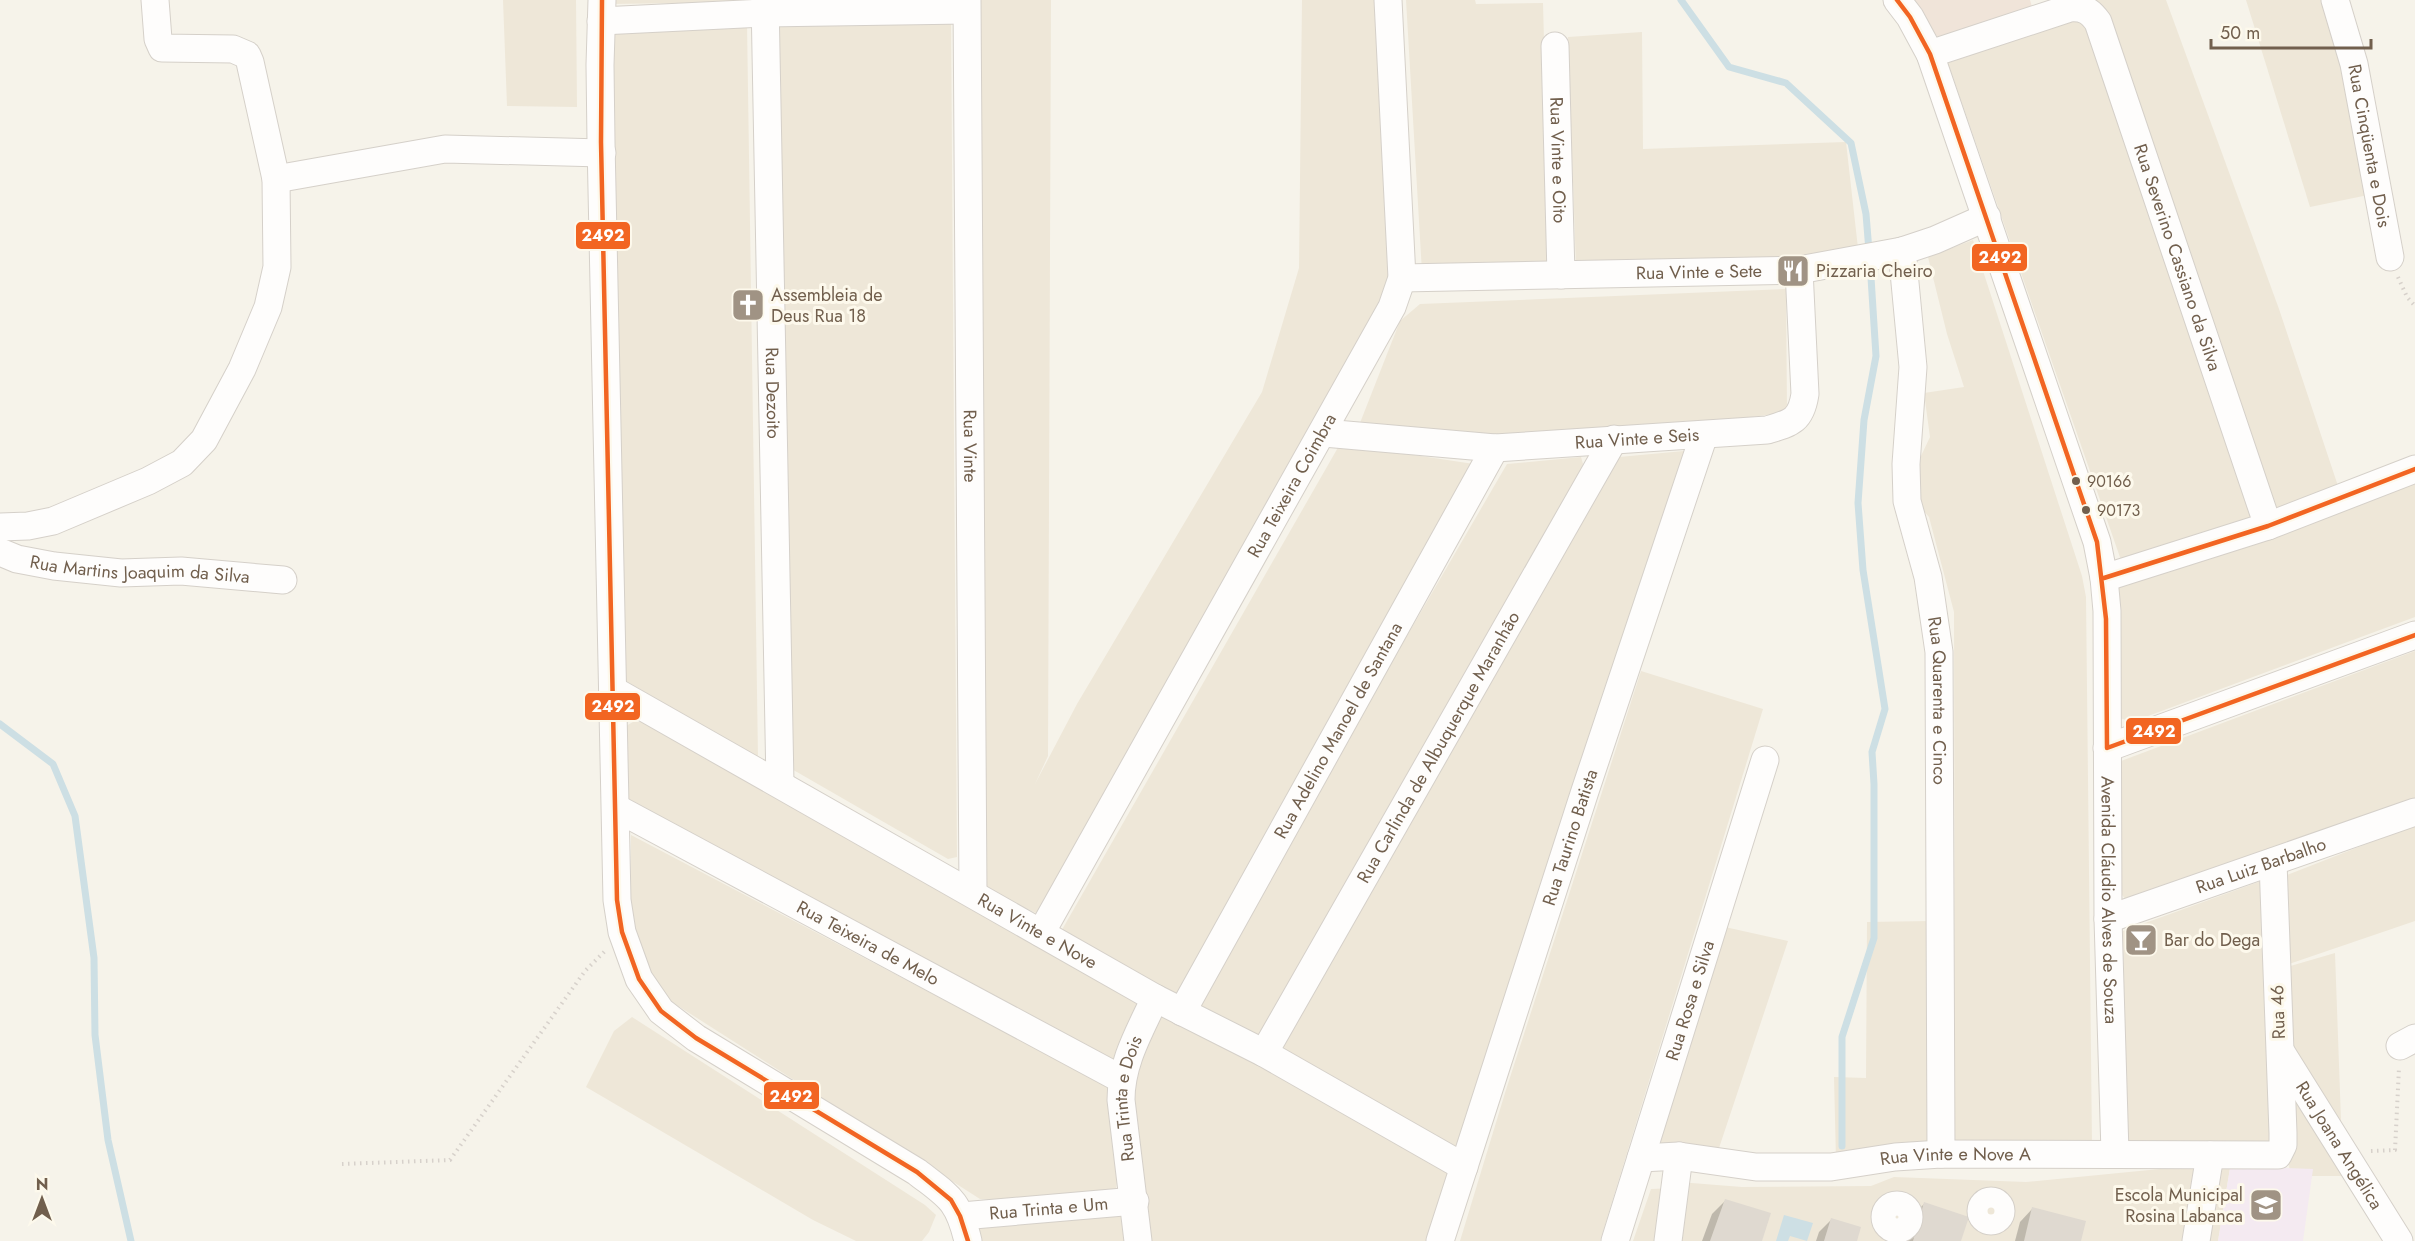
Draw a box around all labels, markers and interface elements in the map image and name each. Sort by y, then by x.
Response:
scale bar [2211,12,2372,50]
text: 50 m [2220,20,2260,46]
street label: Rua Cinqüenta e Dois [2341,62,2397,230]
street label: Rua Vinte e Oito [1543,96,1573,224]
street label: Rua Severino Cassiano da Silva [2127,140,2228,374]
line badge: 2492 [575,221,631,250]
text: 2492 [582,224,624,247]
line badge: 2492 [1971,243,2028,272]
text: 2492 [1979,246,2021,269]
restaurant icon: Pizzaria Cheiro [1775,253,1811,289]
street label: Rua Vinte e Sete [1636,258,1762,286]
place label: Pizzaria Cheiro [1816,258,1933,284]
place label: Assembleia de Deus Rua 18 [771,282,883,329]
church icon: Assembleia de Deus Rua 18 [730,287,766,323]
street label: Rua Dezoito [759,347,786,439]
street label: Rua Vinte [957,409,983,483]
street label: Rua Teixeira Coimbra [1241,409,1343,562]
street label: Rua Vinte e Seis [1574,422,1700,456]
place label: 90166 [2087,470,2131,493]
marker: 90166 [2070,475,2082,487]
place label: 90173 [2097,499,2140,522]
marker: 90173 [2080,504,2092,516]
street label: Rua Martins Joaquim da Silva [28,549,251,590]
street label: Rua Carlinda de Albuquerque Maranhão [1350,606,1526,888]
street label: Rua Quarenta e Cinco [1921,615,1953,785]
street label: Rua Adelino Manoel de Santana [1268,617,1409,843]
line badge: 2492 [584,692,641,721]
text: 2492 [592,695,634,718]
line badge: 2492 [2125,717,2182,745]
text: 2492 [2133,720,2175,743]
street label: Rua Taurino Batista [1536,766,1604,909]
street label: Avenida Cláudio Alves de Souza [2095,776,2124,1024]
street label: Rua Luiz Barbalho [2192,831,2330,900]
street label: Rua Vinte e Nove [973,887,1102,975]
street label: Rua Teixeira de Melo [792,894,944,992]
bar icon: Bar do Dega [2123,922,2159,958]
place label: Bar do Dega [2164,927,2260,953]
street label: Rua Rosa e Silva [1659,937,1721,1064]
street label: Rua 46 [2264,984,2292,1040]
street label: Rua Trinta e Dois [1108,1031,1149,1163]
street label: Rua Joana Angélica [2289,1076,2389,1215]
line badge: 2492 [763,1081,820,1110]
text: 2492 [770,1085,812,1108]
street label: Rua Vinte e Nove A [1878,1141,2031,1172]
north arrow [12,1169,72,1229]
text: N [36,1173,48,1196]
place label: Escola Municipal Rosina Labanca [2115,1182,2243,1229]
school or university icon: Escola Municipal Rosina Labanca [2248,1187,2284,1223]
street label: Rua Trinta e Um [988,1190,1109,1227]

